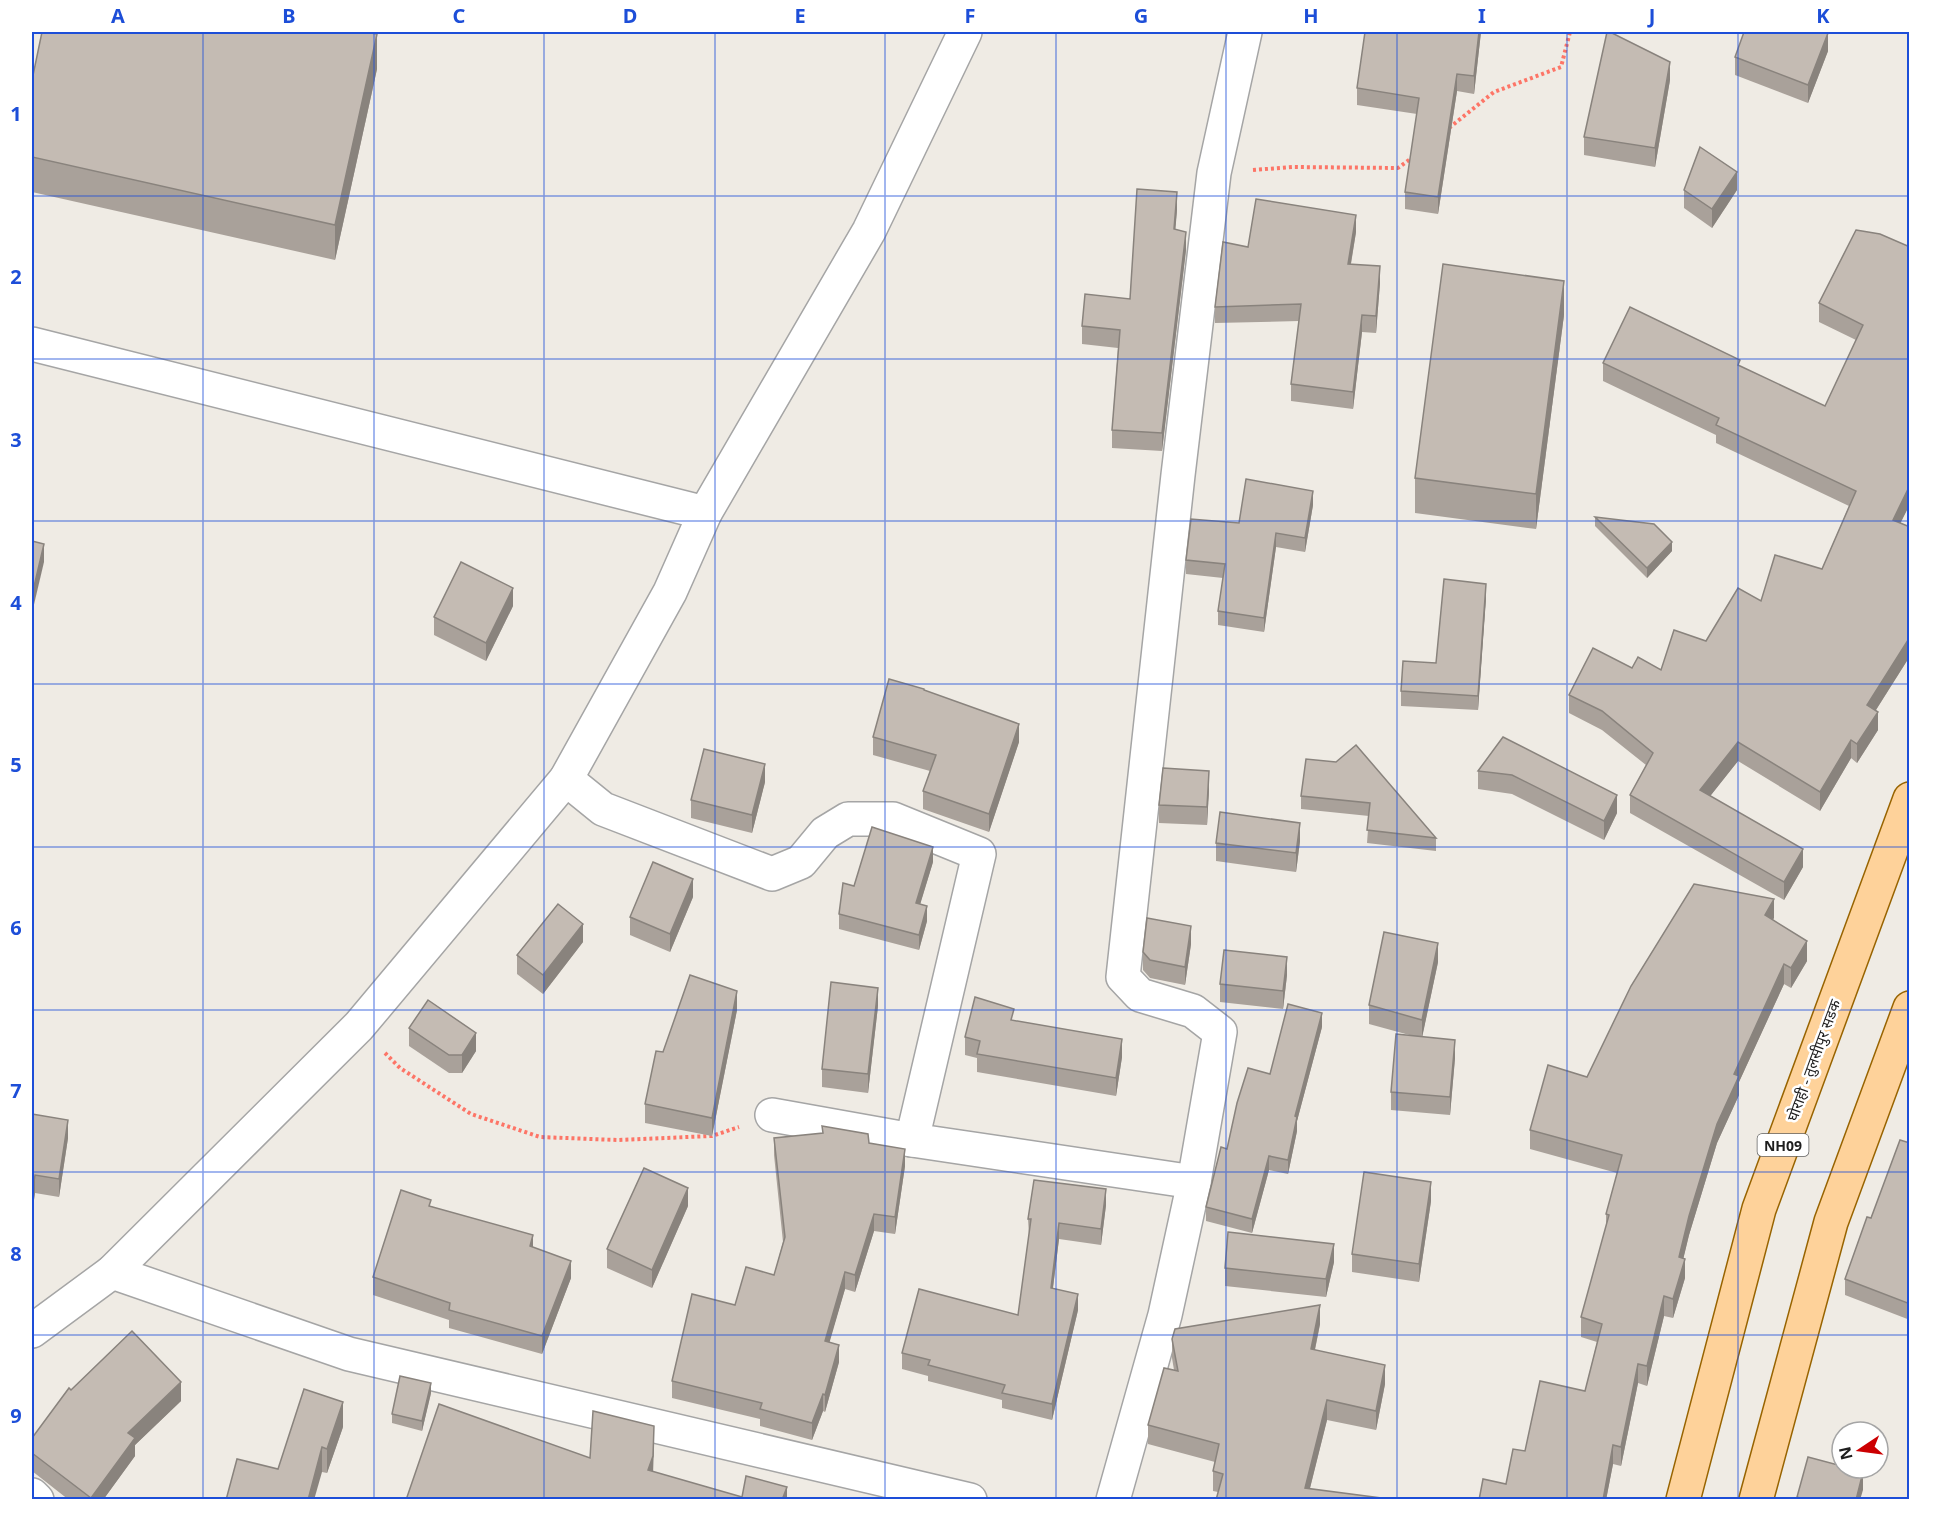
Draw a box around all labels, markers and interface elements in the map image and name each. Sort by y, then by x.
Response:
text: A [111,2,125,29]
text: B [282,2,296,29]
text: C [453,2,466,29]
text: D [623,2,637,29]
text: E [794,2,806,29]
text: F [965,2,975,29]
text: G [1134,2,1148,29]
text: H [1303,2,1319,29]
text: I [1478,2,1486,29]
text: J [1647,2,1655,29]
text: K [1816,2,1830,29]
text: 1 [10,100,22,127]
text: 2 [10,263,22,290]
text: 3 [10,426,22,453]
text: 4 [10,589,22,616]
text: 5 [10,751,22,778]
text: 6 [10,914,22,941]
street label: घोराही - तुलसीपुर सडक [1782,996,1845,1124]
text: 7 [10,1077,22,1104]
road number: NH09 [1758,1134,1808,1156]
text: 8 [10,1240,22,1267]
text: 9 [10,1402,22,1429]
north arrow [1830,1420,1890,1480]
text: N [1833,1445,1858,1462]

